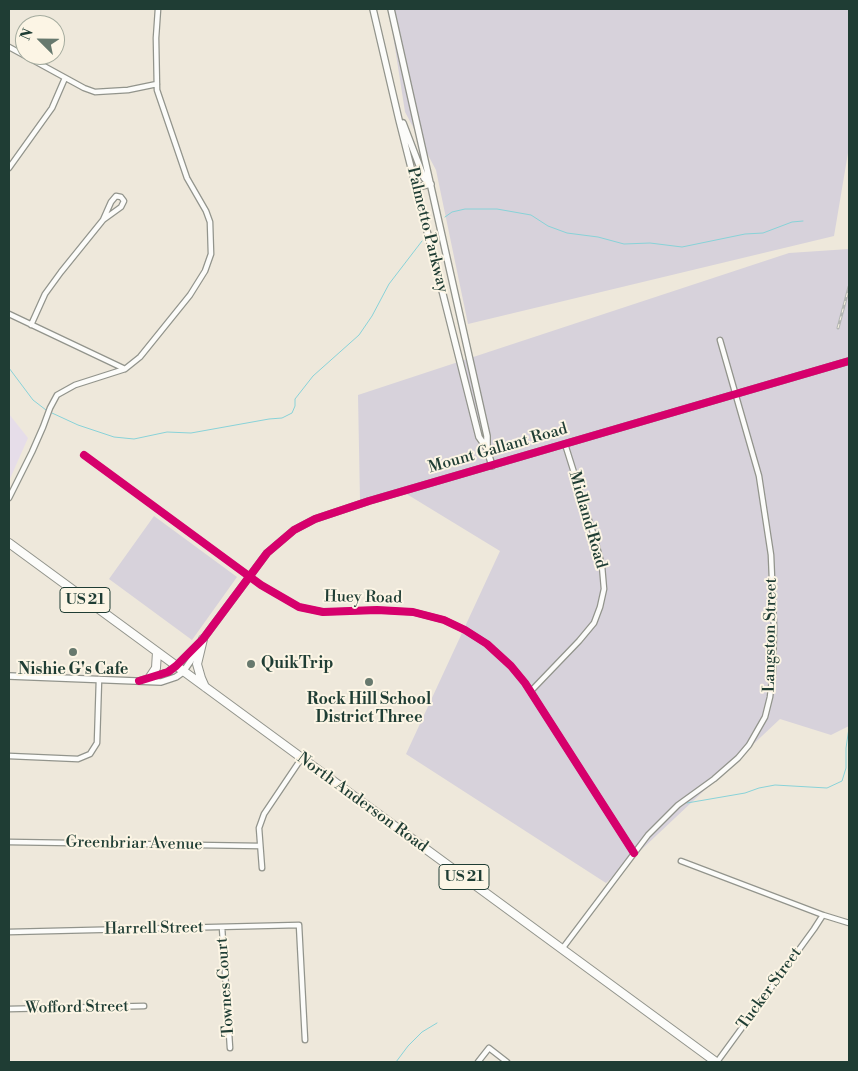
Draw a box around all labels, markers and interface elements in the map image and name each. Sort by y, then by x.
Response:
north arrow [15,15,65,65]
text: N [17,26,38,43]
street label: Palmetto Parkway [402,165,452,295]
street label: Mount Gallant Road [426,420,570,478]
street label: Midland Road [564,469,610,571]
street label: Langston Street [760,578,782,692]
road number: US 21 [60,588,110,612]
street label: Huey Road [324,588,402,608]
marker: Nishie G's Cafe [67,646,79,658]
place label: QuikTrip [261,654,333,674]
marker: QuikTrip [245,658,257,670]
place label: Nishie G's Cafe [18,660,128,680]
marker: Rock Hill School District Three [363,676,375,688]
place label: Rock Hill School District Three [307,690,431,728]
street label: North Anderson Road [293,749,431,857]
street label: Greenbriar Avenue [65,833,203,855]
road number: US 21 [439,864,489,890]
street label: Harrell Street [104,919,204,939]
street label: Townes Court [213,937,239,1037]
street label: Tucker Street [734,944,806,1034]
street label: Wofford Street [25,997,129,1019]

